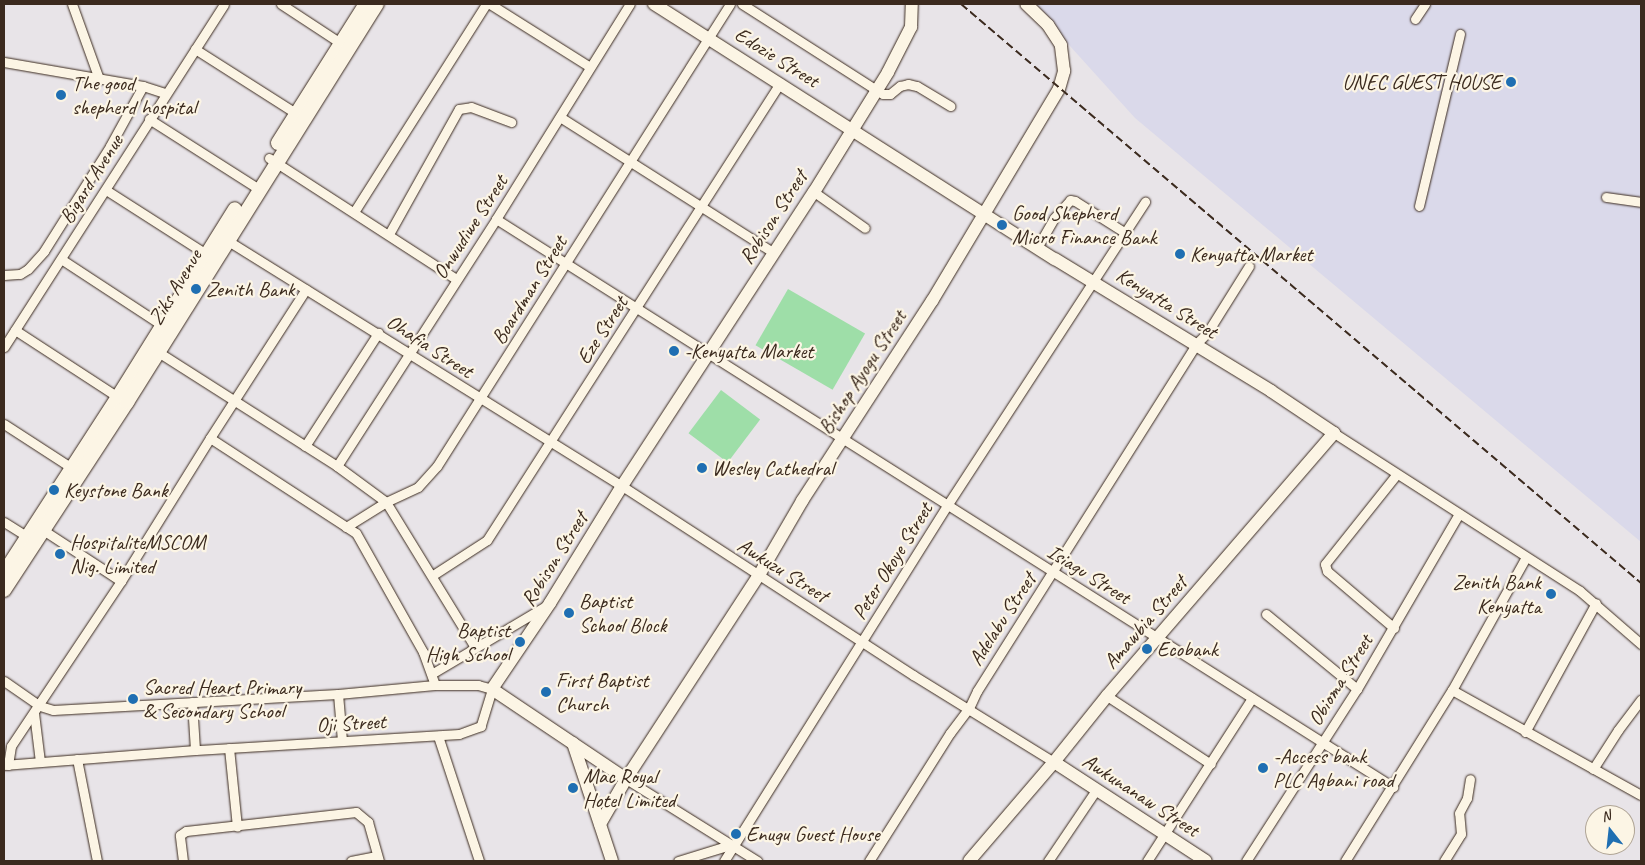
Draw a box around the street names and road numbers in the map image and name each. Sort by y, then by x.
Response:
street label: Edozie Street [730,21,824,93]
street label: Bigard Avenue [54,130,128,228]
street label: Robison Street [733,166,813,268]
street label: Onwudiwe Street [427,170,513,284]
street label: Boardman Street [486,231,572,349]
street label: Ziks Avenue [143,245,207,329]
street label: Kenyatta Street [1112,262,1222,344]
street label: Eze Street [571,291,633,369]
street label: Bishop Ayogu Street [812,305,912,439]
street label: Ohafia Street [382,309,478,383]
street label: Peter Okoye Street [846,498,938,624]
street label: Robison Street [515,507,593,611]
street label: Awkuzu Street [733,532,833,608]
street label: Isiagu Street [1043,538,1135,610]
street label: Adelabu Street [963,568,1041,670]
street label: Amawbia Street [1098,570,1192,674]
street label: Obioma Street [1302,630,1378,730]
street label: Oji Street [315,709,387,737]
street label: Awkunanaw Street [1078,748,1204,842]

